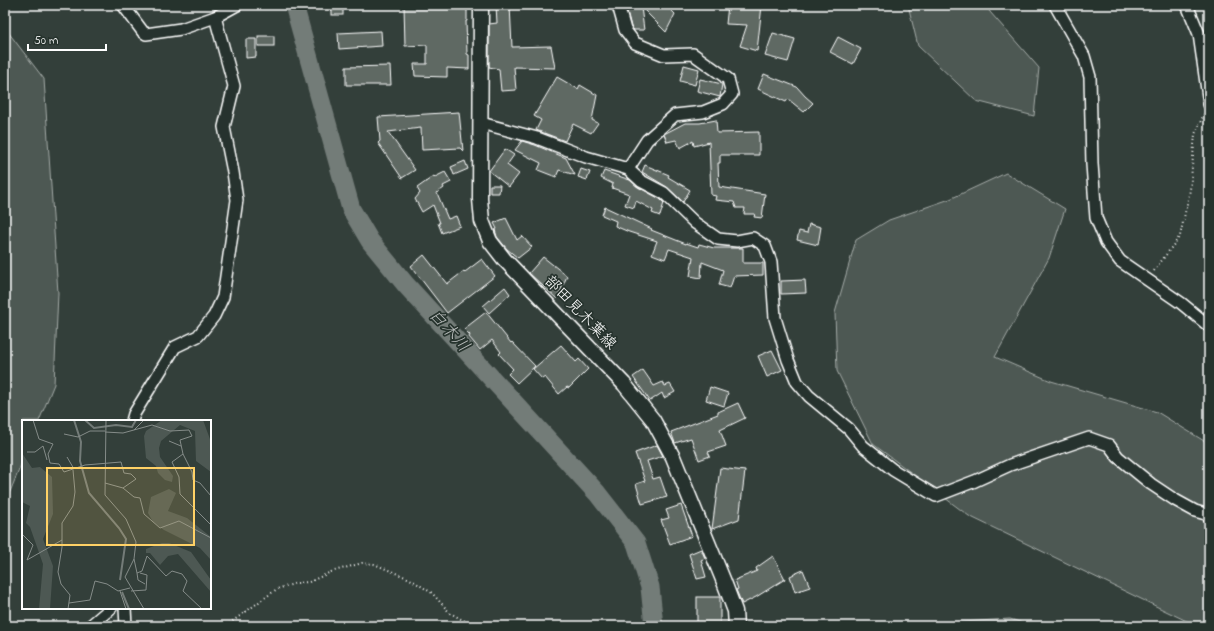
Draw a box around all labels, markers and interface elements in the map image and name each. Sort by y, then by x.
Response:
scale bar [28,26,106,52]
text: 50 m [34,32,58,50]
street label: 部田見木葉線 [538,270,622,356]
water label: 白木川 [423,304,475,358]
inset map [22,420,211,609]

